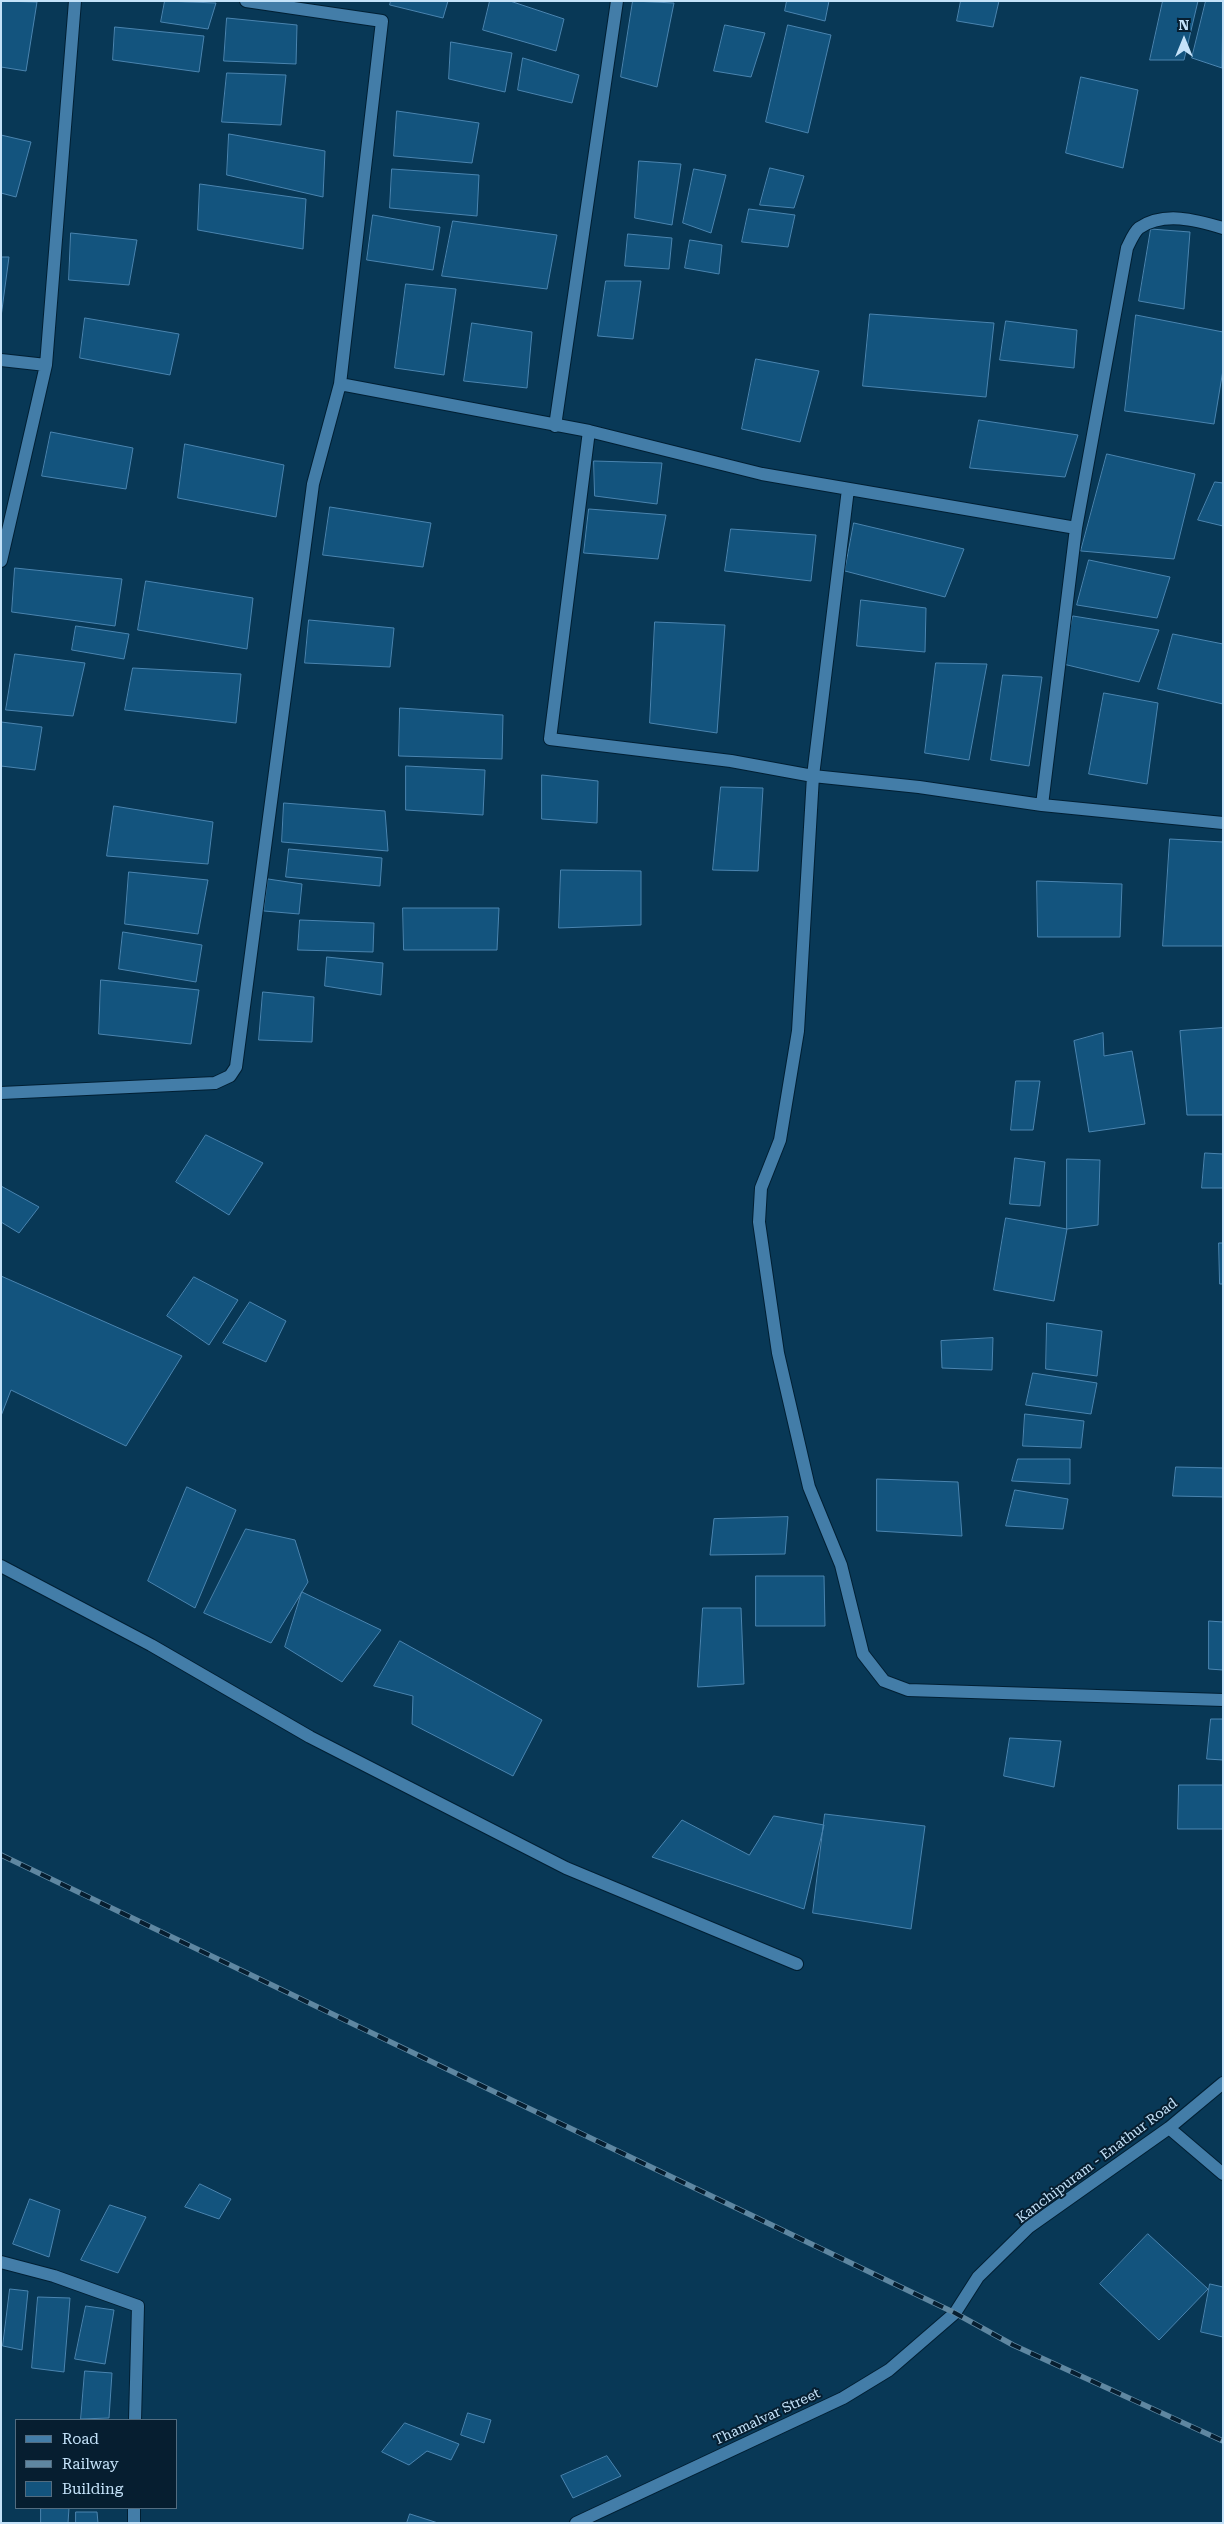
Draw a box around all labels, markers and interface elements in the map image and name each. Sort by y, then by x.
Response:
north arrow [1159,15,1209,65]
text: N [1179,17,1189,33]
street label: Kanchipuram - Enathur Road [1013,2095,1181,2227]
street label: Thamalvar Street [711,2385,823,2449]
legend [15,2419,178,2509]
text: Road [62,2430,99,2448]
text: Railway [62,2455,119,2473]
text: Building [62,2480,123,2498]

